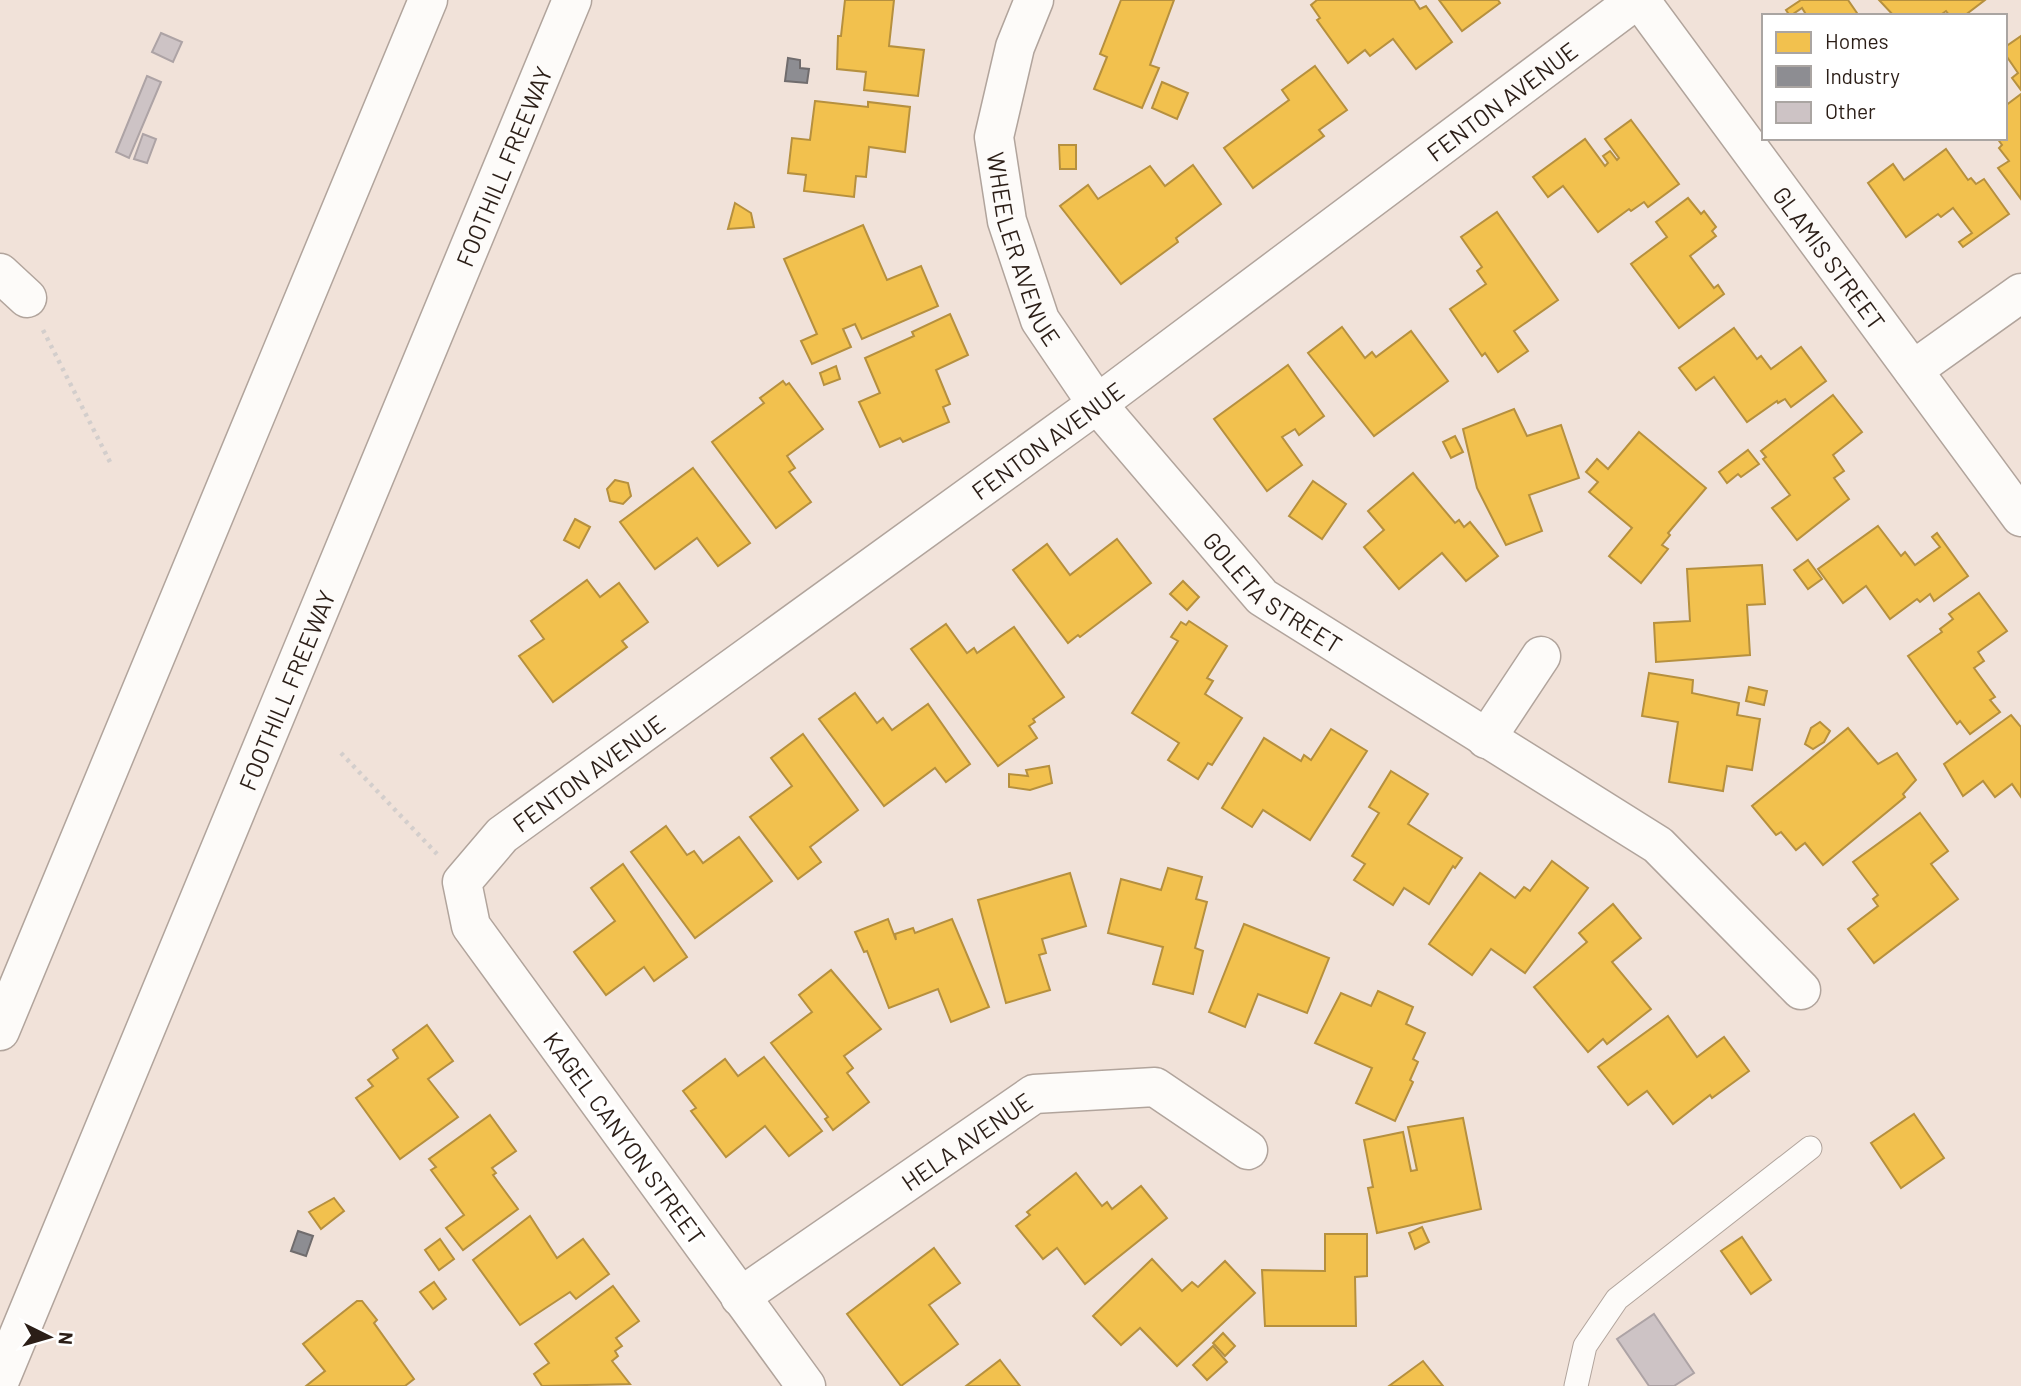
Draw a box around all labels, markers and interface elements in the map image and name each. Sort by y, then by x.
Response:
legend [1762,14,2007,140]
text: Homes [1825,28,1889,53]
street label: FENTON AVENUE [1420,35,1583,167]
street label: FOOTHILL FREEWAY [449,62,557,270]
text: Industry [1825,63,1900,88]
text: Other [1825,98,1876,123]
street label: WHEELER AVENUE [982,150,1067,351]
street label: GLAMIS STREET [1768,180,1892,335]
street label: FENTON AVENUE [965,375,1129,505]
street label: GOLETA STREET [1198,525,1348,658]
street label: FOOTHILL FREEWAY [232,586,340,794]
street label: FENTON AVENUE [506,708,670,837]
street label: KAGEL CANYON STREET [538,1026,712,1250]
street label: HELA AVENUE [895,1086,1037,1196]
north arrow [14,1302,84,1372]
text: N [54,1331,78,1346]

